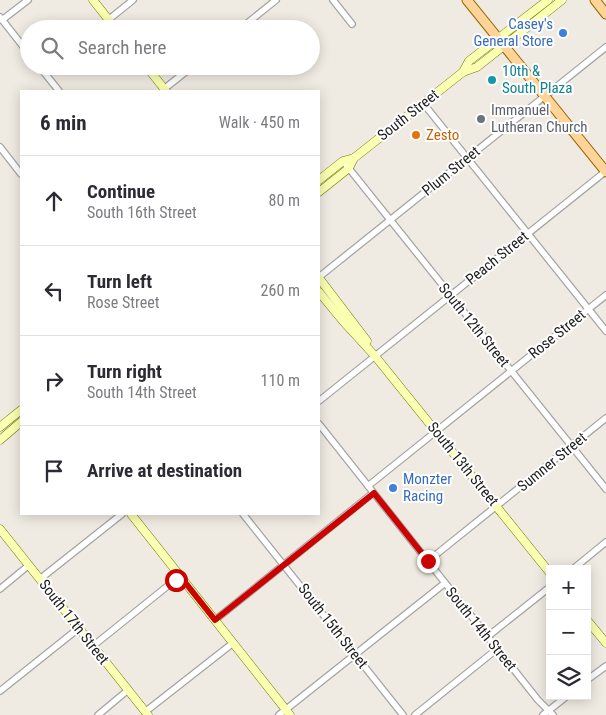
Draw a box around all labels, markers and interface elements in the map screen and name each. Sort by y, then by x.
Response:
place label: Casey's General Store [473,15,553,50]
search box [20,20,320,75]
marker: Casey's General Store [557,27,569,39]
icon: search [38,34,66,62]
text: Search here [78,36,166,59]
place label: 10th & South Plaza [502,62,572,97]
marker: 10th & South Plaza [486,74,498,86]
street label: South Street [374,85,442,145]
place label: Immanuel Lutheran Church [491,101,588,136]
text: 6 min [40,111,87,135]
text: Walk · 450 m [219,113,300,132]
marker: Immanuel Lutheran Church [475,113,487,125]
place label: Zesto [426,126,459,144]
marker: Zesto [410,129,422,141]
street label: Plum Street [419,142,483,200]
text: Continue [87,180,155,203]
icon: ahead [40,187,68,215]
text: 80 m [268,191,300,210]
text: South 16th Street [87,203,197,222]
street label: Peach Street [462,227,532,289]
text: Turn left [87,270,152,293]
icon: left [40,277,68,305]
street label: South 12th Street [435,279,513,371]
text: 260 m [261,281,300,300]
text: Rose Street [87,293,159,312]
street label: Rose Street [525,306,589,362]
text: Turn right [87,360,162,383]
icon: right [40,367,68,395]
text: 110 m [261,371,300,390]
text: South 14th Street [87,383,197,402]
street label: South 13th Street [424,418,502,510]
street label: Sumner Street [514,429,590,495]
icon: arrive [40,457,68,485]
text: Arrive at destination [87,459,242,482]
place label: Monzter Racing [403,470,452,505]
marker: Monzter Racing [387,482,399,494]
route end [417,550,440,573]
map controls [546,565,591,700]
button: + [546,565,591,610]
route start [165,569,188,592]
street label: South 17th Street [35,576,113,668]
street label: South 15th Street [294,580,372,672]
street label: South 14th Street [442,583,520,675]
button: − [546,610,591,655]
button: layers [546,655,591,700]

